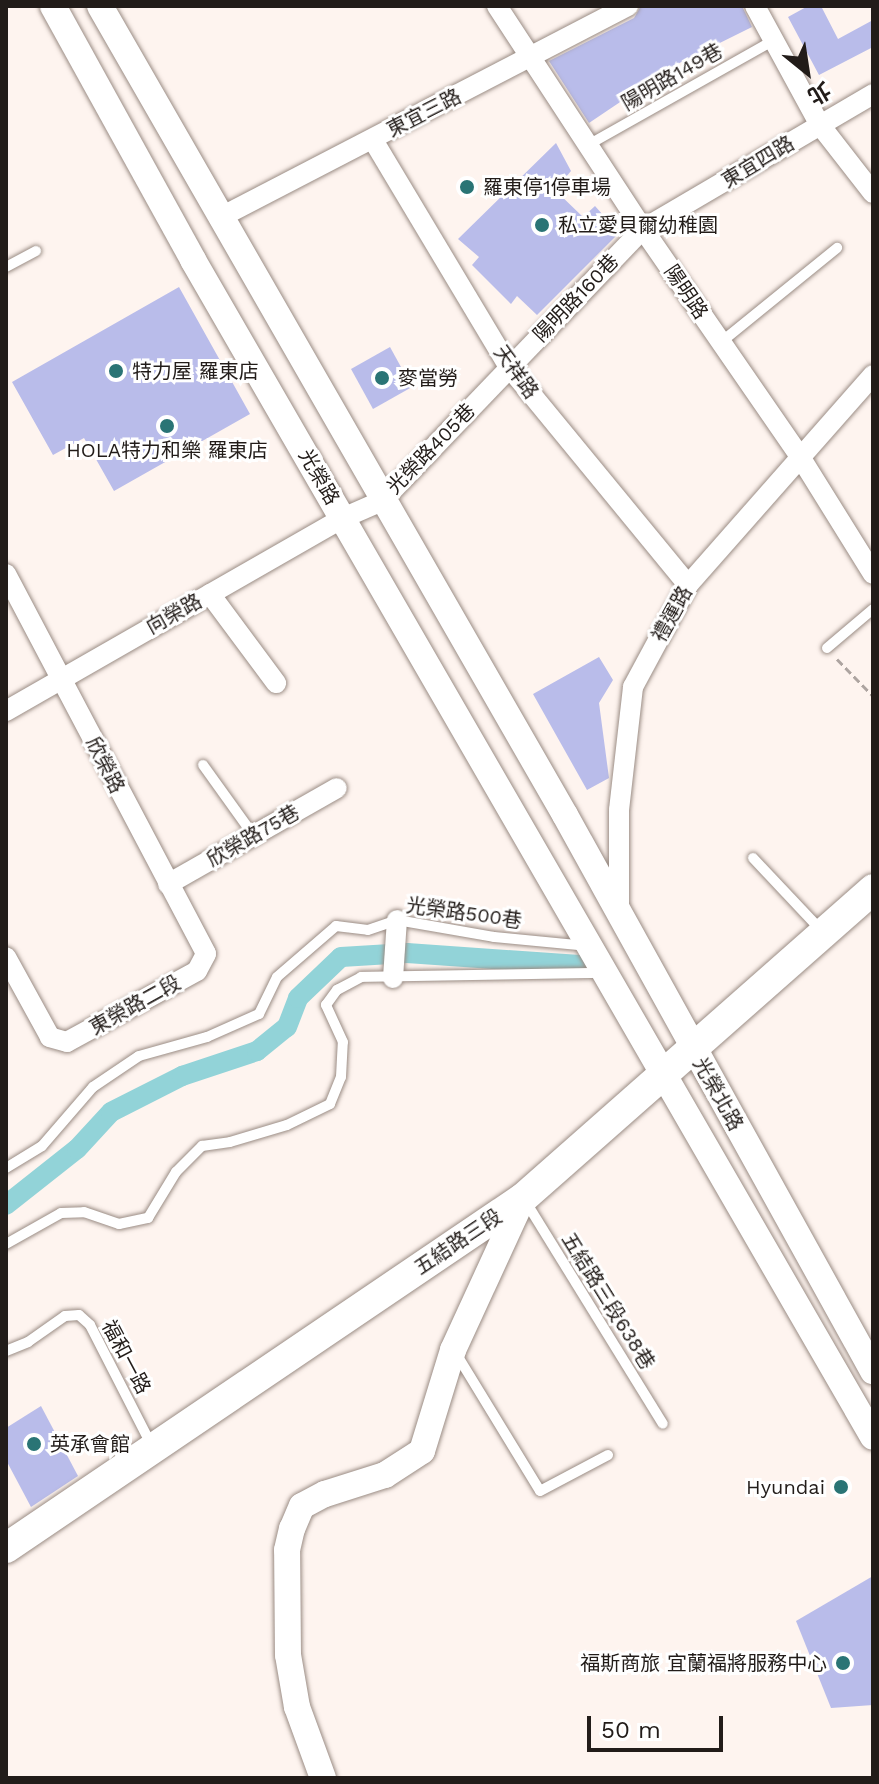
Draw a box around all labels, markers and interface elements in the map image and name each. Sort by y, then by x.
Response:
north arrow [767,32,847,112]
street label: 陽明路149巷 [617,39,727,115]
text: 北 [803,77,835,110]
street label: 東宜三路 [383,84,465,142]
street label: 東宜四路 [718,131,798,193]
place label: 羅東停1停車場 [483,175,611,199]
marker: 羅東停1停車場 [458,178,476,196]
place label: 私立愛貝爾幼稚園 [558,213,718,237]
marker: 私立愛貝爾幼稚園 [533,216,551,234]
street label: 陽明路160巷 [528,249,624,347]
street label: 陽明路 [659,260,713,324]
street label: 天祥路 [489,341,543,403]
place label: 特力屋 羅東店 [132,359,259,383]
marker: 特力屋 羅東店 [107,362,125,380]
place label: 麥當勞 [398,366,458,390]
marker: 麥當勞 [373,369,391,387]
street label: 光榮路405巷 [382,399,480,499]
marker: HOLA特力和樂 羅東店 [158,417,176,435]
place label: HOLA特力和樂 羅東店 [66,438,268,462]
street label: 光榮路 [294,445,344,509]
street label: 禮運路 [647,582,697,646]
street label: 向榮路 [142,589,206,639]
street label: 欣榮路 [81,733,129,797]
street label: 欣榮路75巷 [202,800,304,872]
street label: 光榮路500巷 [405,893,523,933]
street label: 東榮路二段 [85,970,185,1040]
street label: 光榮北路 [688,1053,748,1135]
street label: 五結路三段 [410,1204,506,1280]
street label: 五結路三段638巷 [556,1228,660,1374]
street label: 福和一路 [97,1316,155,1398]
place label: 英承會館 [50,1432,130,1456]
marker: 英承會館 [25,1435,43,1453]
place label: Hyundai [746,1475,825,1499]
marker: Hyundai [832,1478,850,1496]
place label: 福斯商旅 宜蘭福將服務中心 [580,1651,827,1675]
marker: 福斯商旅 宜蘭福將服務中心 [834,1654,852,1672]
scale bar [591,1700,727,1750]
text: 50 m [601,1716,661,1744]

